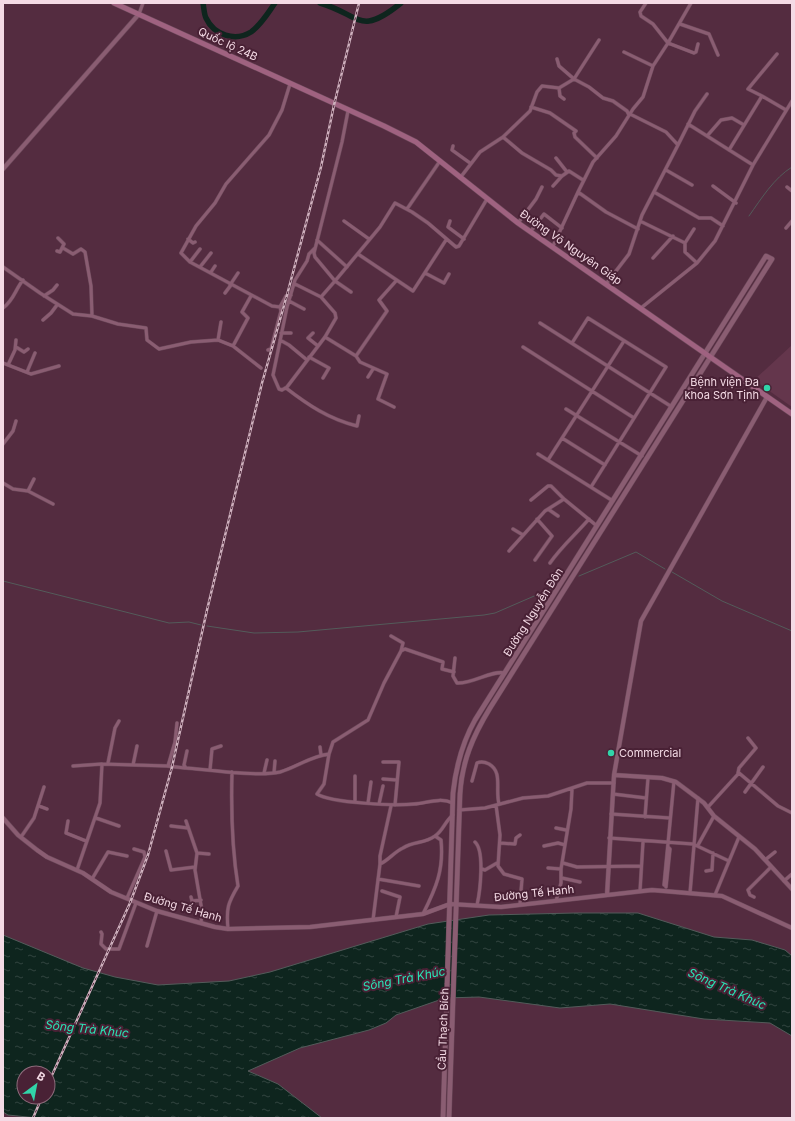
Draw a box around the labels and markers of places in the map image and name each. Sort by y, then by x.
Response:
place label: Bệnh viện Đa khoa Sơn Tịnh [685,375,759,402]
marker: Bệnh viện Đa khoa Sơn Tịnh [762,383,772,393]
place label: Commercial [619,746,681,760]
marker: Commercial [606,748,616,758]

